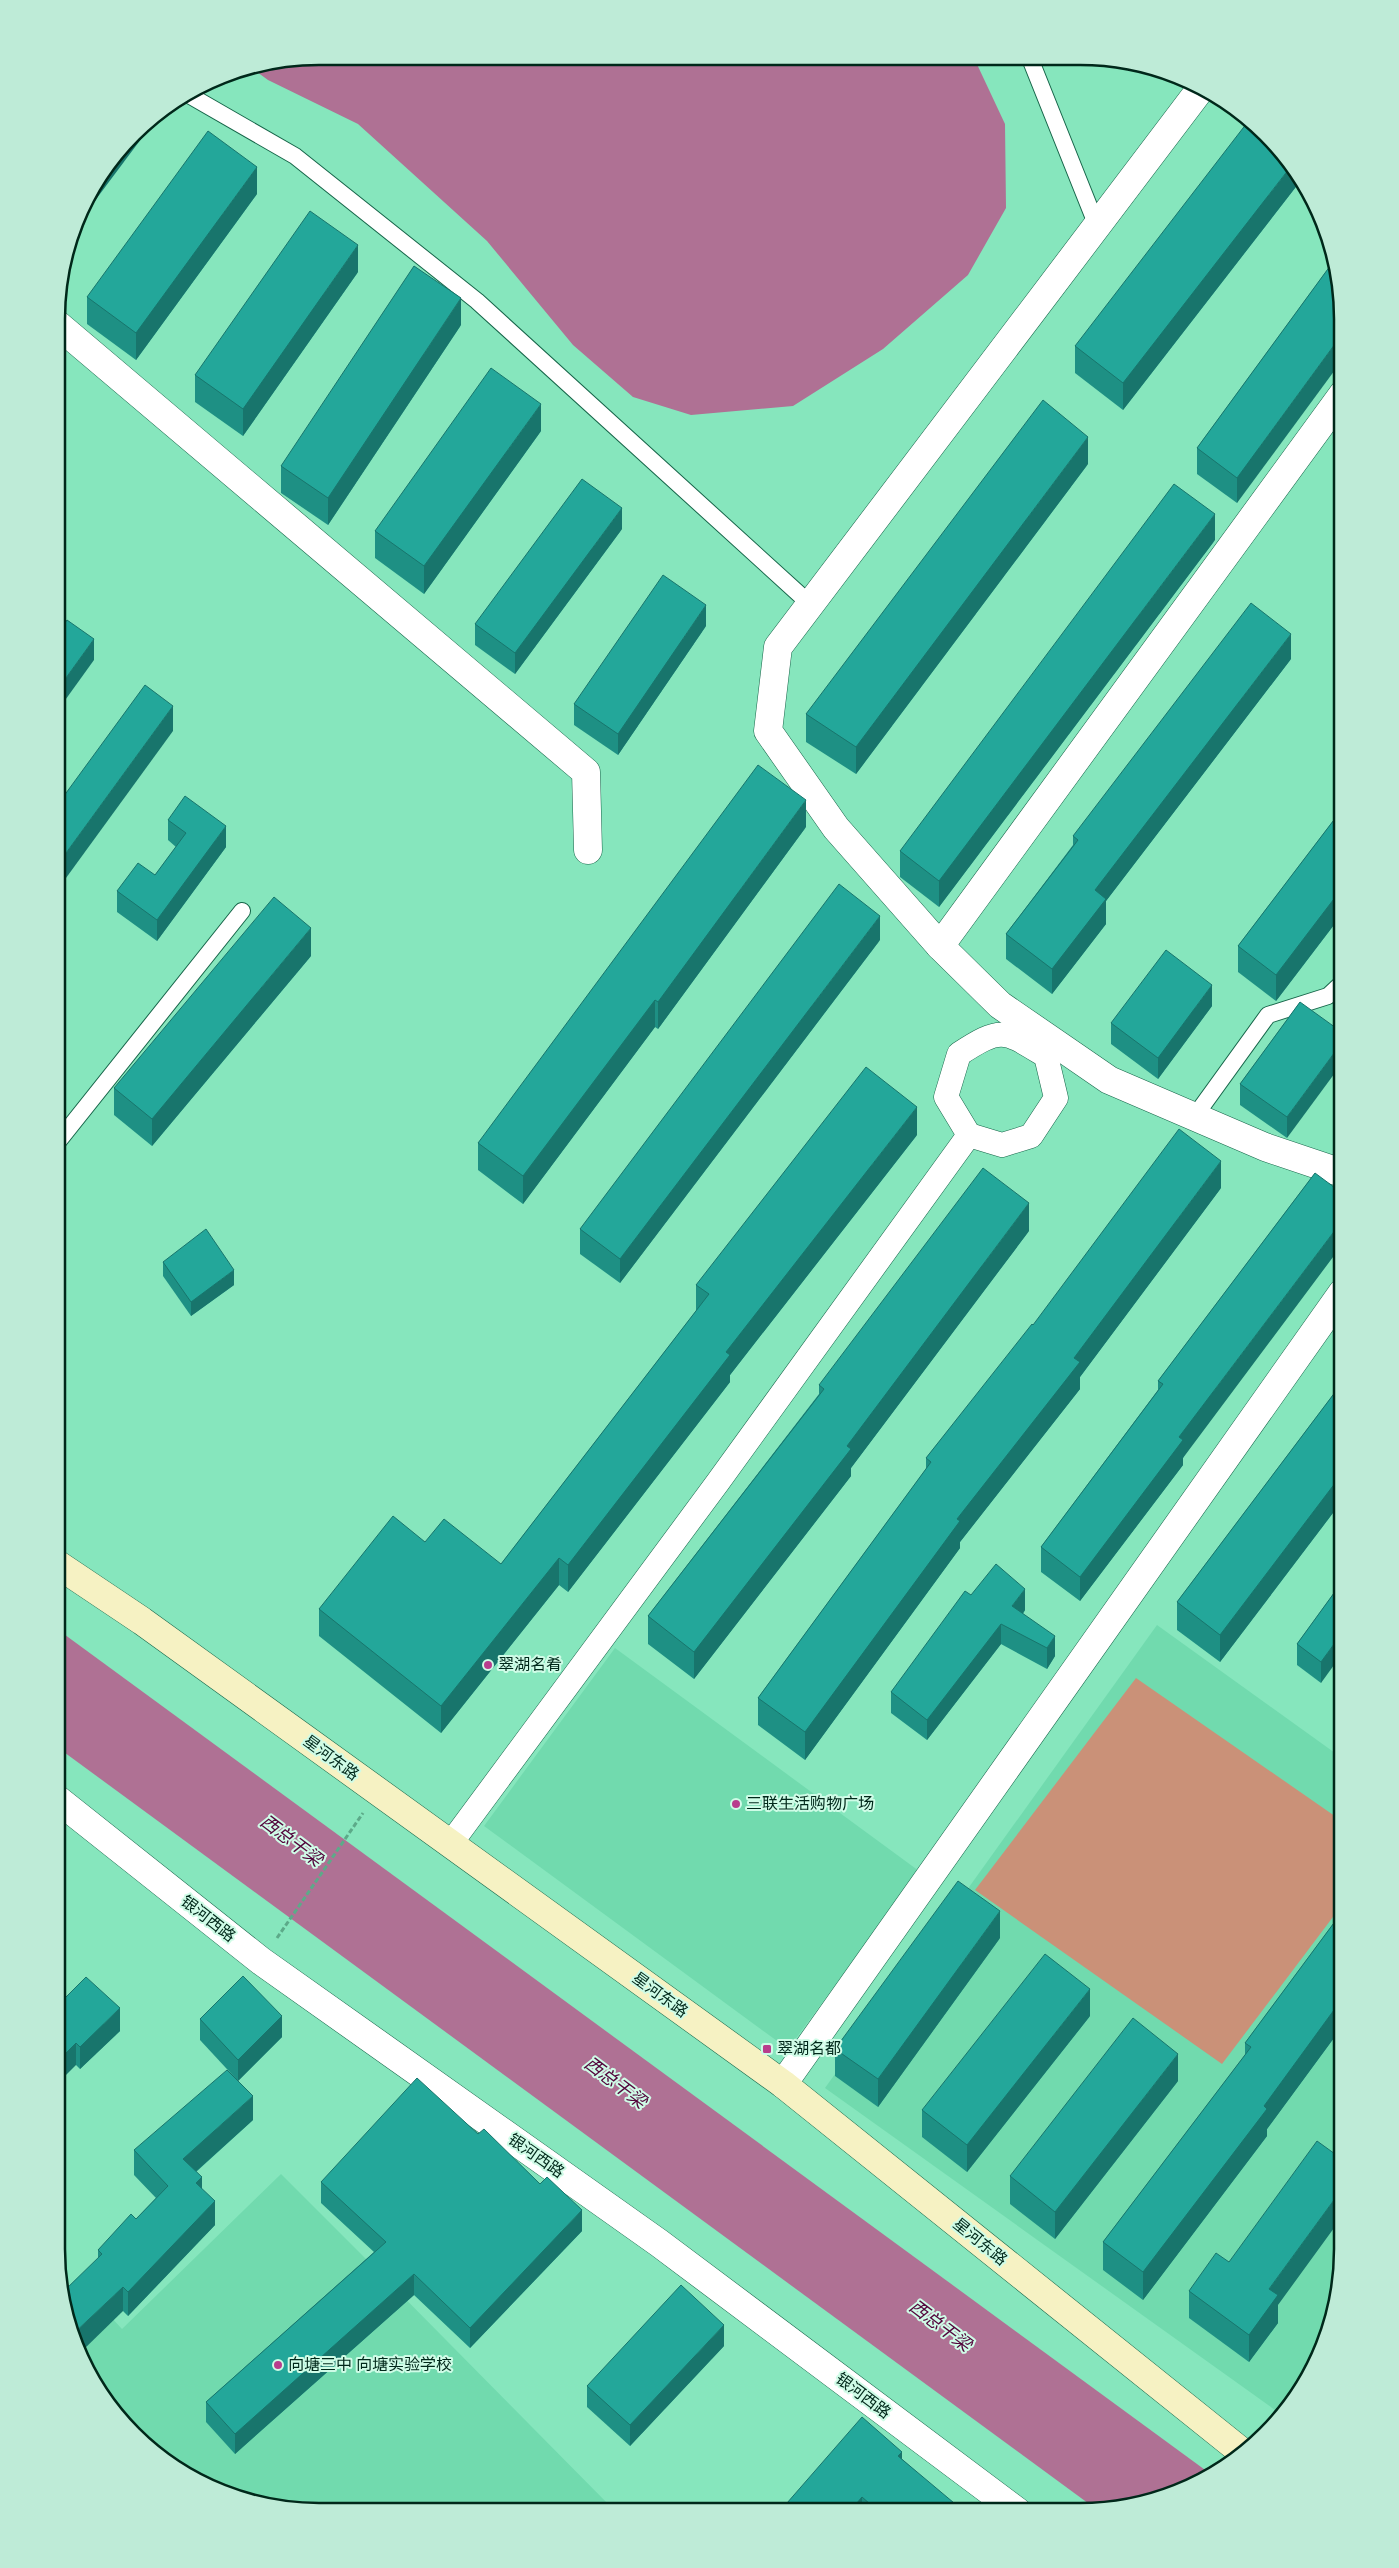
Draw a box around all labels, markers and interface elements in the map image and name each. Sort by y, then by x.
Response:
place label: 翠湖名肴 [498,1653,562,1677]
marker: 翠湖名肴 [482,1659,494,1671]
street label: 星河东路 [298,1729,364,1787]
place label: 三联生活购物广场 [746,1792,874,1816]
marker: 三联生活购物广场 [730,1798,742,1810]
water label: 西总干梁 [254,1809,329,1875]
street label: 银河西路 [175,1890,241,1948]
street label: 星河东路 [627,1966,693,2024]
place label: 翠湖名都 [777,2037,841,2061]
marker: 翠湖名都 [761,2043,773,2055]
water label: 西总干梁 [578,2051,653,2117]
street label: 银河西路 [503,2128,569,2184]
street label: 星河东路 [948,2213,1012,2271]
water label: 西总干梁 [903,2294,978,2360]
place label: 向塘三中 向塘实验学校 [288,2353,452,2377]
marker: 向塘三中 向塘实验学校 [272,2359,284,2371]
street label: 银河西路 [830,2367,896,2425]

